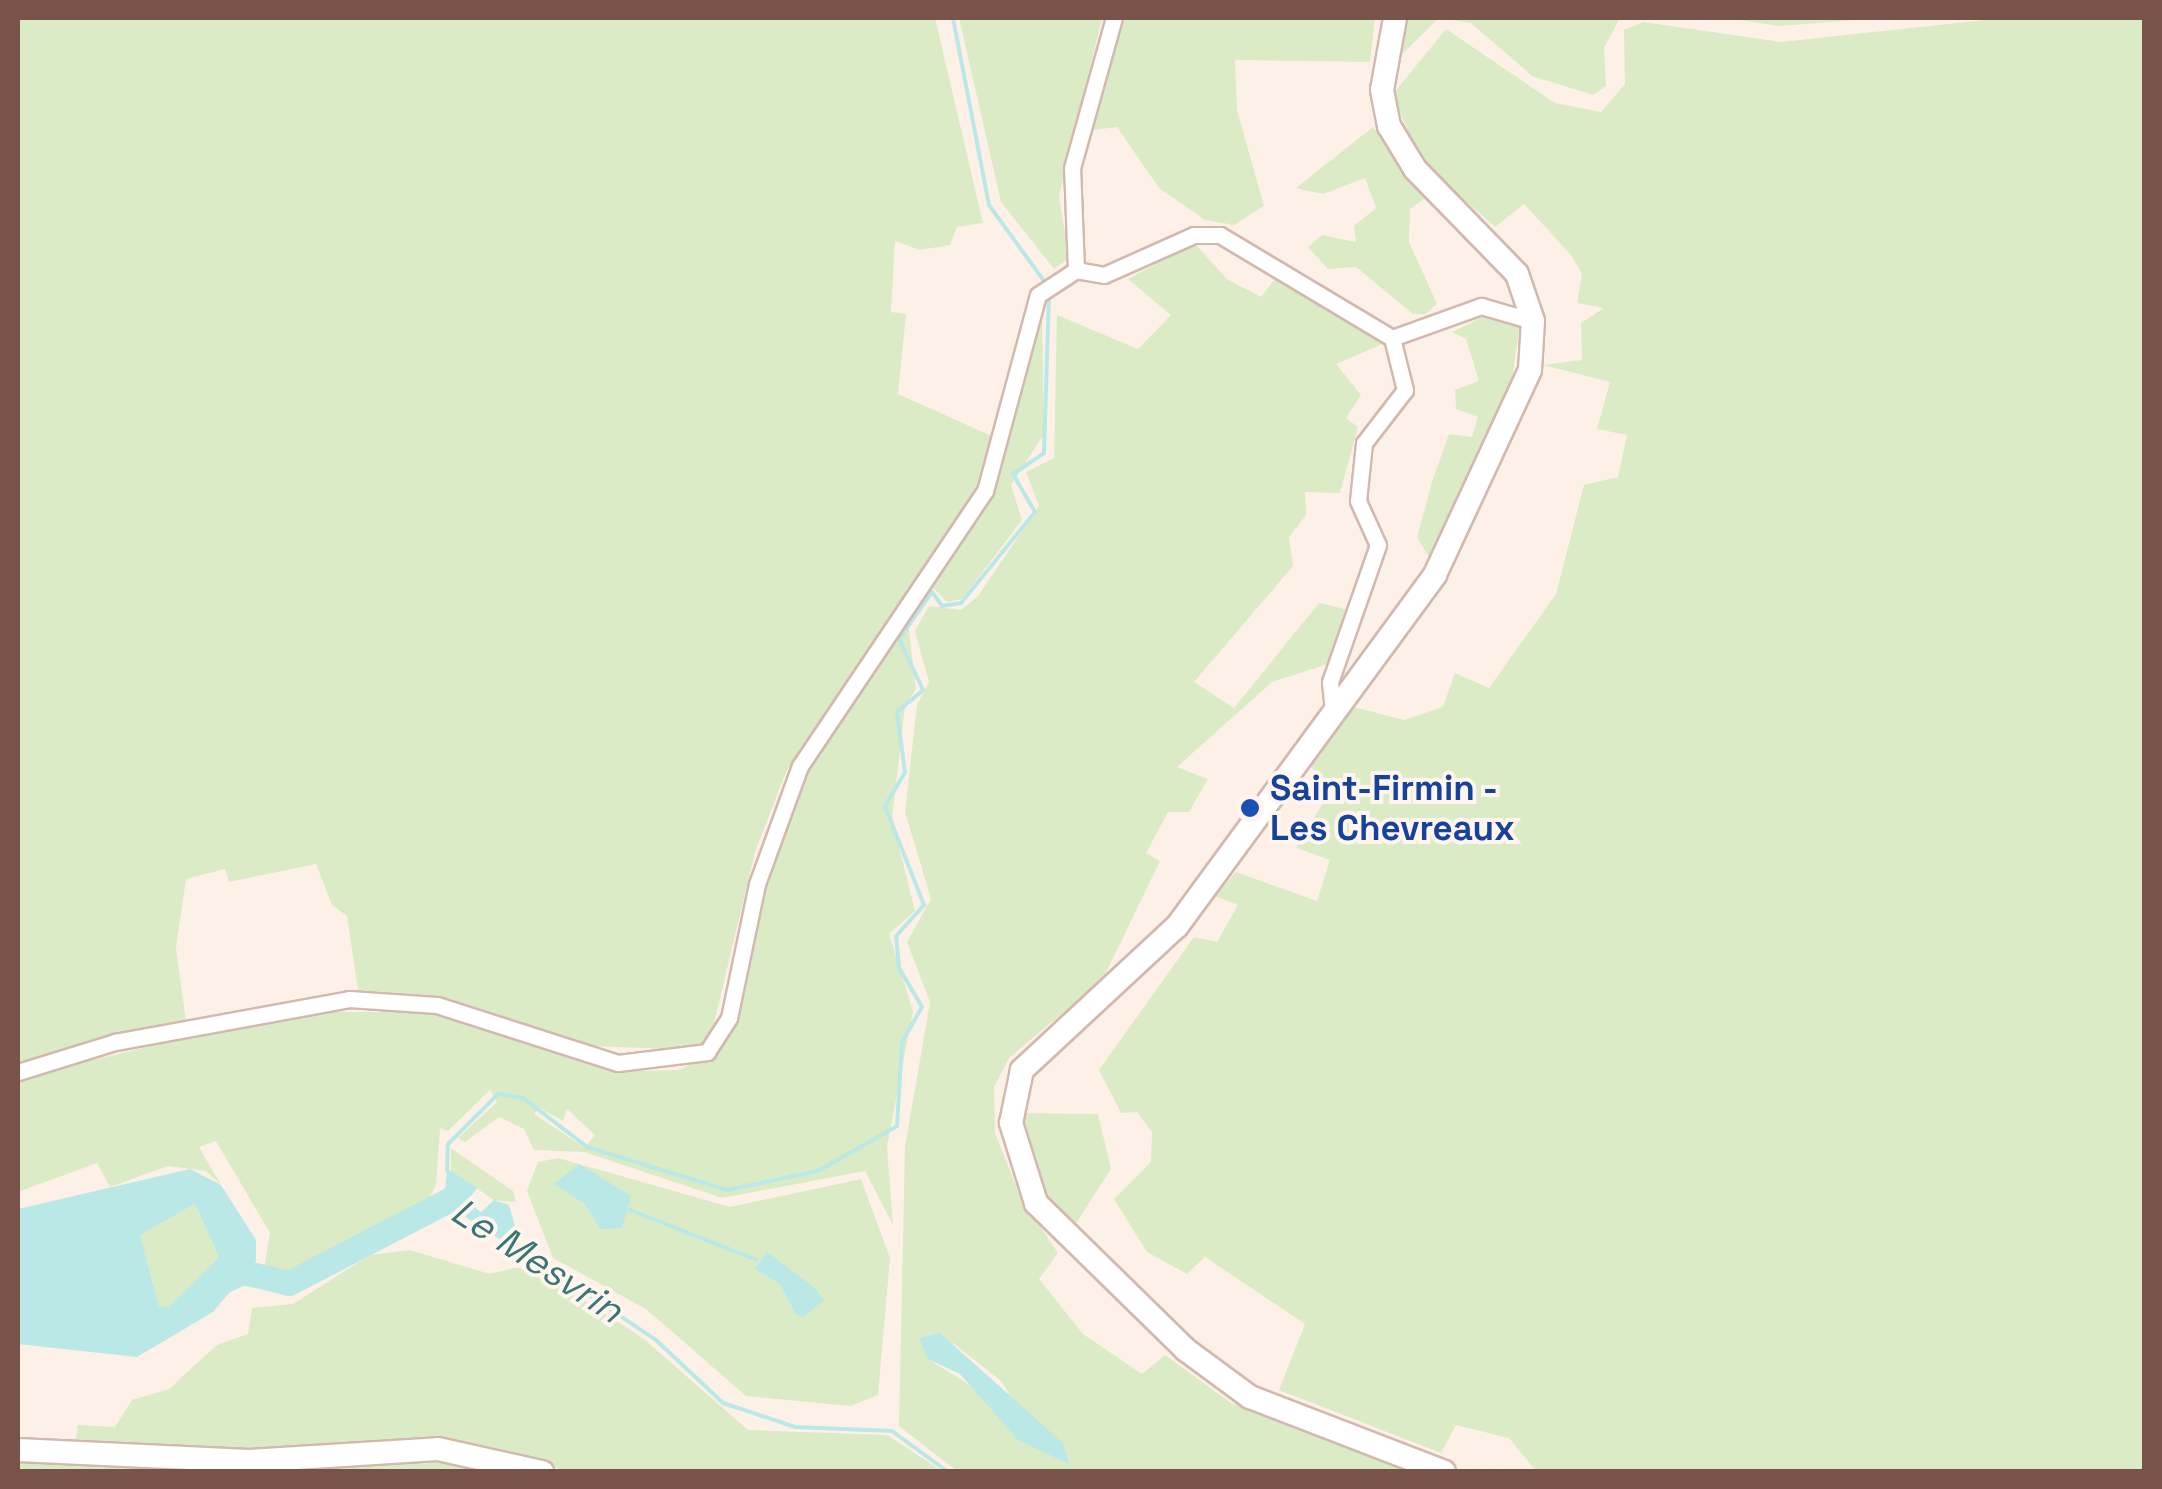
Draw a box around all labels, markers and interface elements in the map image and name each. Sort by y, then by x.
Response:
place label: Saint-Firmin - Les Chevreaux [1270,767,1515,849]
marker: Saint-Firmin - Les Chevreaux [1239,797,1261,819]
water label: Le Mesvrin [443,1189,631,1333]

